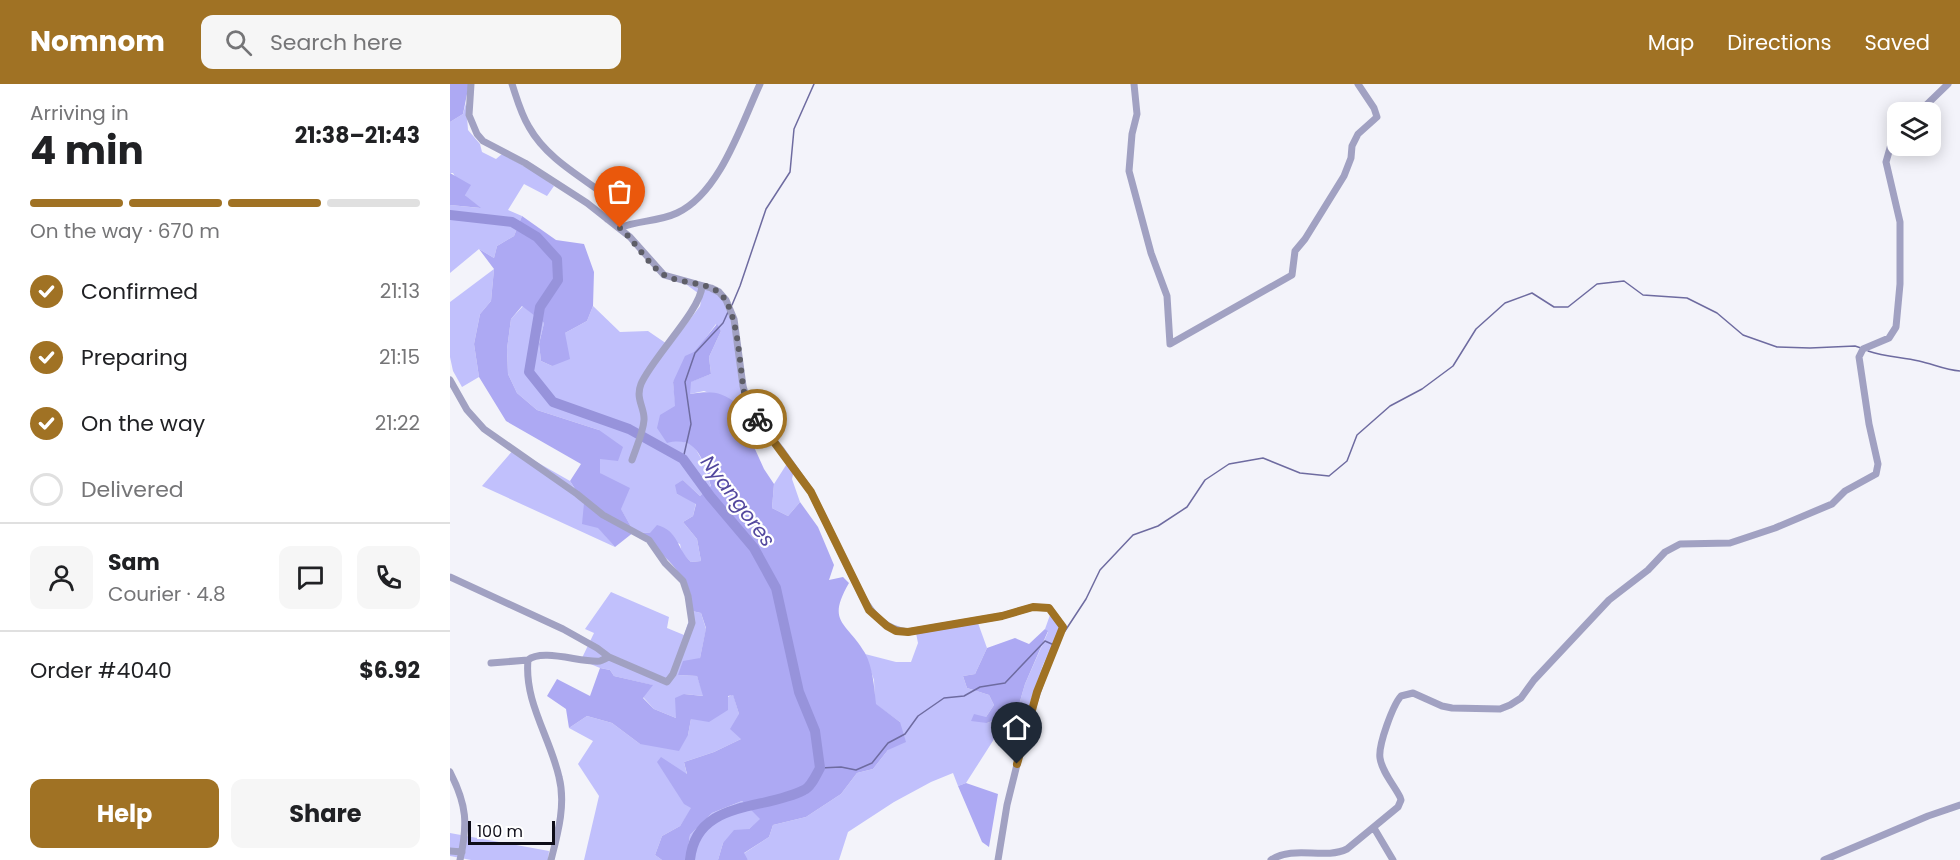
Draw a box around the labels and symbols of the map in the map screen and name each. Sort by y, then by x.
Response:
pin [594,166,645,228]
courier [727,389,787,449]
water label: Nyangores [694,449,782,553]
pin [991,702,1042,764]
scale bar [468,818,555,846]

